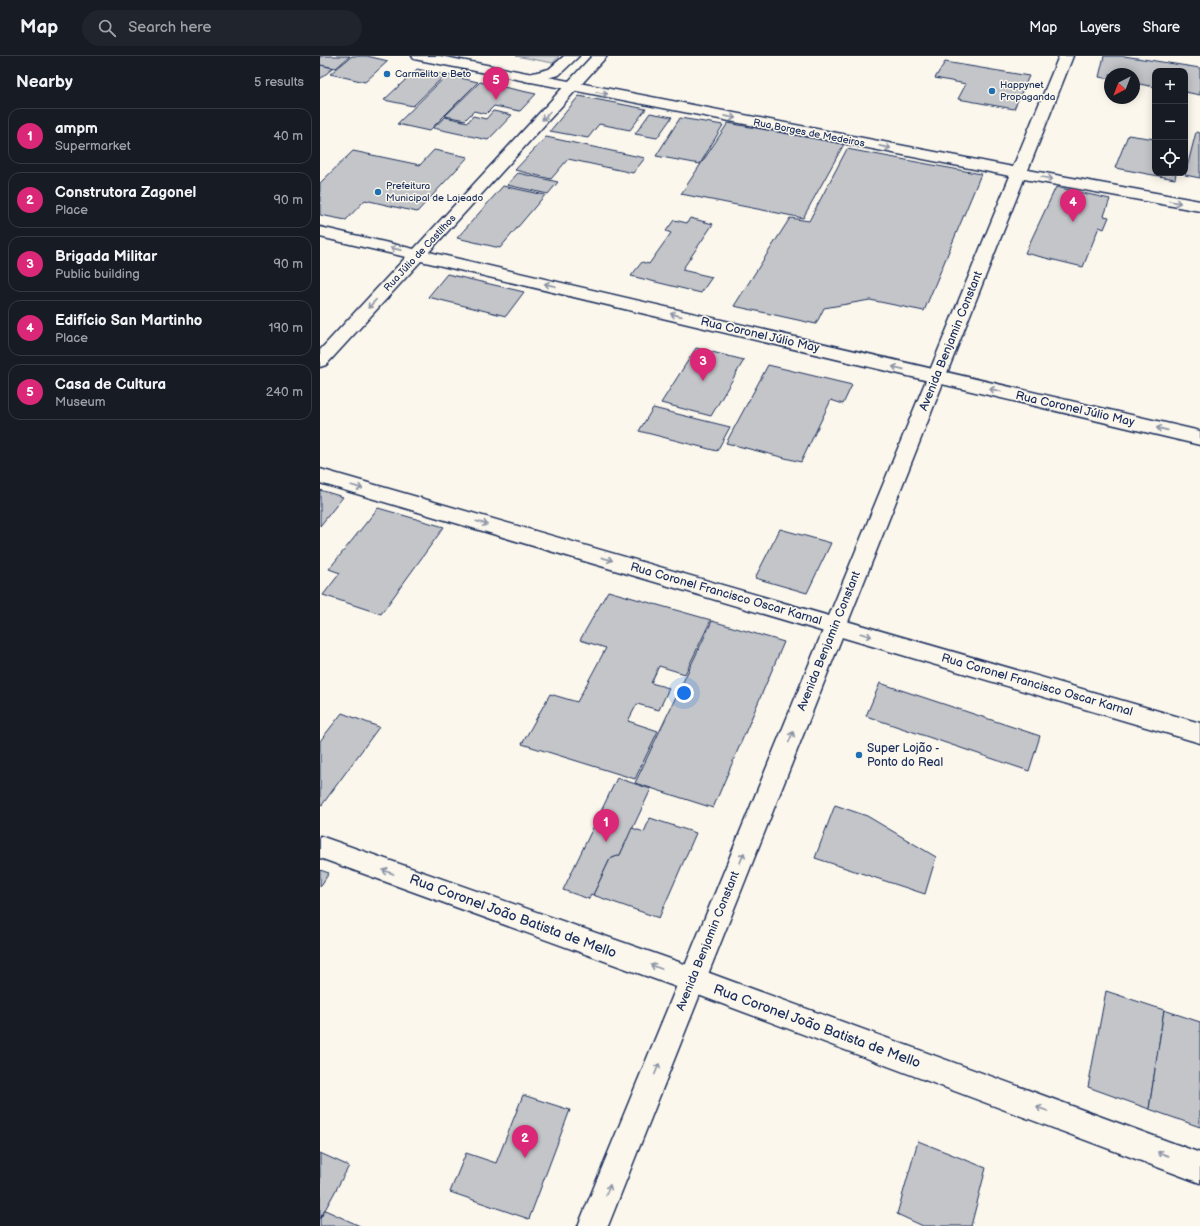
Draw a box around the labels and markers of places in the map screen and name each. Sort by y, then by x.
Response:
pin: 5 [483,67,509,100]
place label: Carmelito e Beto [395,68,471,80]
marker: Carmelito e Beto [382,69,392,79]
place label: Happynet Propaganda [1000,79,1056,103]
marker: Happynet Propaganda [987,86,997,96]
place label: Prefeitura Municipal de Lajeado [386,180,483,204]
marker: Prefeitura Municipal de Lajeado [373,187,383,197]
pin: 4 [1060,189,1086,222]
pin: 3 [690,348,716,381]
place label: Super Lojão - Ponto do Real [867,741,943,770]
marker: Super Lojão - Ponto do Real [854,750,864,760]
pin: 1 [593,809,619,842]
pin: 2 [512,1125,538,1158]

